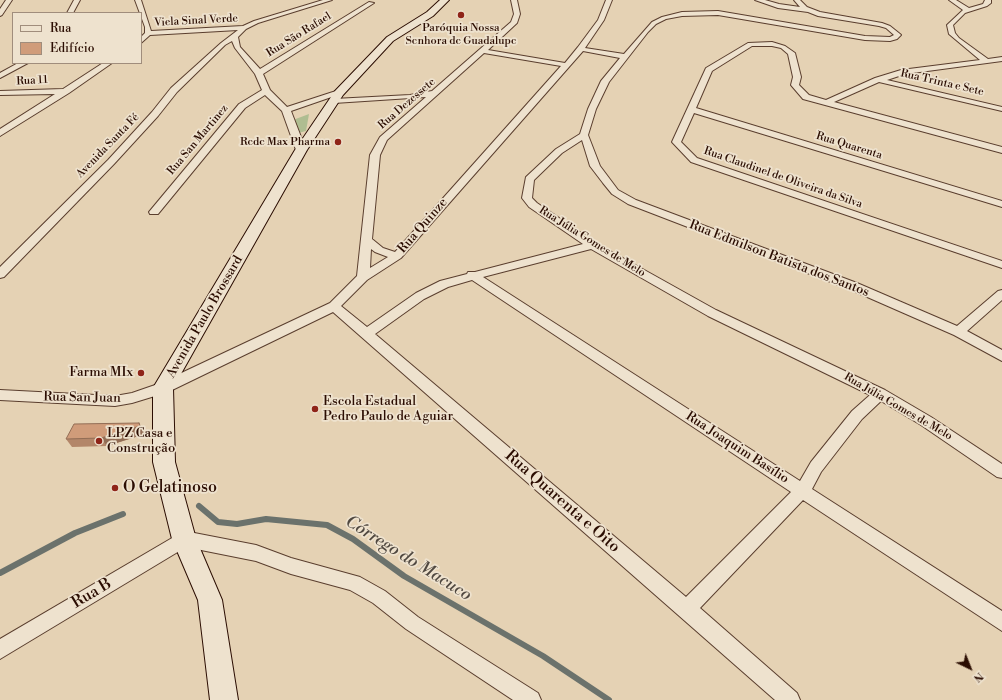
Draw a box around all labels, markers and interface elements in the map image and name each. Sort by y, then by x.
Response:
street label: Rua São Rafael [264,10,334,60]
marker: Paróquia Nossa Senhora de Guadalupe [456,10,466,20]
legend [12,12,142,64]
street label: Viela Sinal Verde [154,12,238,30]
text: Rua [50,21,71,36]
place label: Paróquia Nossa Senhora de Guadalupe [406,21,516,47]
text: Edifício [50,41,94,56]
street label: Rua Trinta e Sete [899,67,985,99]
street label: Rua 11 [16,74,48,88]
street label: Rua Dezessete [376,76,438,132]
street label: Rua San Martinez [165,102,231,178]
street label: Avenida Santa Fé [74,111,142,181]
street label: Rua Quarenta [814,130,884,162]
place label: Rede Max Pharma [240,135,330,149]
marker: Rede Max Pharma [333,137,343,147]
street label: Rua Claudinel de Oliveira da Silva [702,145,864,211]
street label: Rua Quinze [395,195,451,257]
street label: Rua Júlia Gomes de Melo [536,204,648,280]
street label: Rua Edmilson Batista dos Santos [687,217,871,301]
street label: Avenida Paulo Brossard [164,253,246,381]
place label: Farma MIx [69,365,133,381]
marker: Farma MIx [136,368,146,378]
street label: Rua Júlia Gomes de Melo [842,371,954,443]
street label: Rua San Juan [43,390,121,406]
place label: Escola Estadual Pedro Paulo de Aguiar [323,394,453,425]
marker: Escola Estadual Pedro Paulo de Aguiar [310,404,320,414]
street label: Rua Joaquim Basílio [682,409,792,487]
place label: LPZ Casa e Construção [107,426,175,457]
marker: LPZ Casa e Construção [94,436,104,446]
street label: Rua Quarenta e Oito [500,447,624,557]
place label: O Gelatinoso [123,478,217,498]
marker: O Gelatinoso [110,483,120,493]
water label: Córrego do Macuco [341,512,475,606]
street label: Rua B [69,575,115,613]
north arrow [950,648,990,688]
text: N [970,669,986,685]

